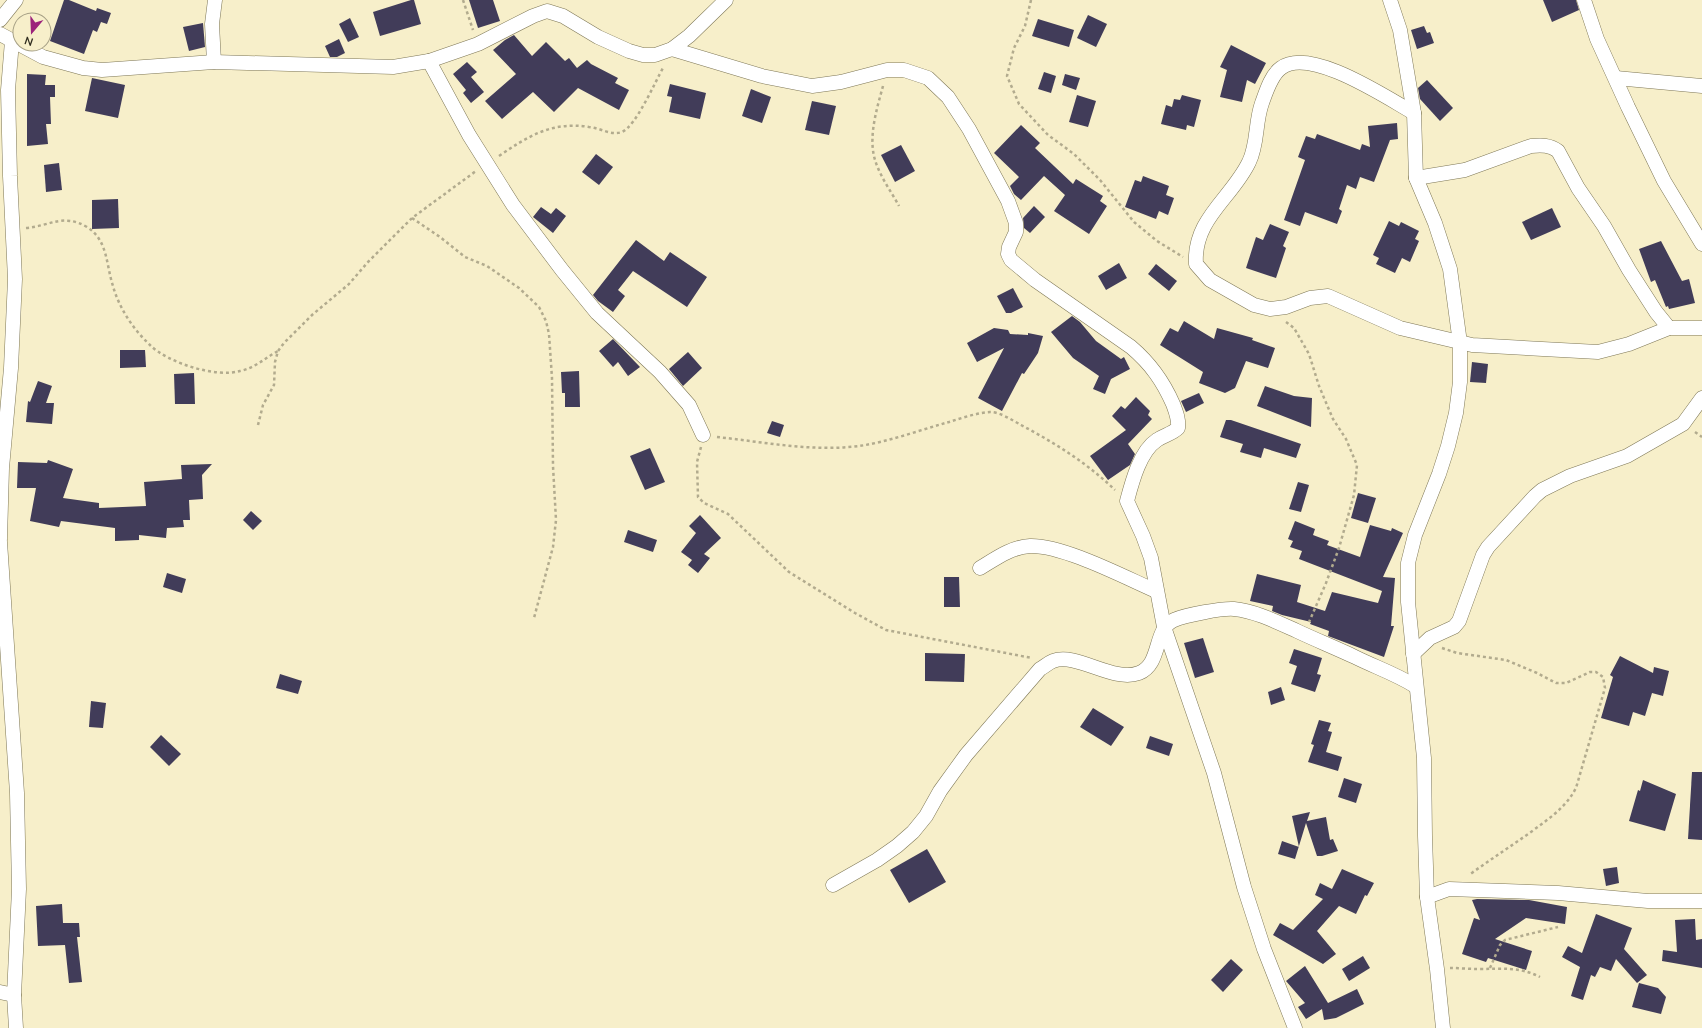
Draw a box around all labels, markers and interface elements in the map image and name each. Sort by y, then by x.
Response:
north arrow [12,12,52,52]
text: N [23,33,35,49]

